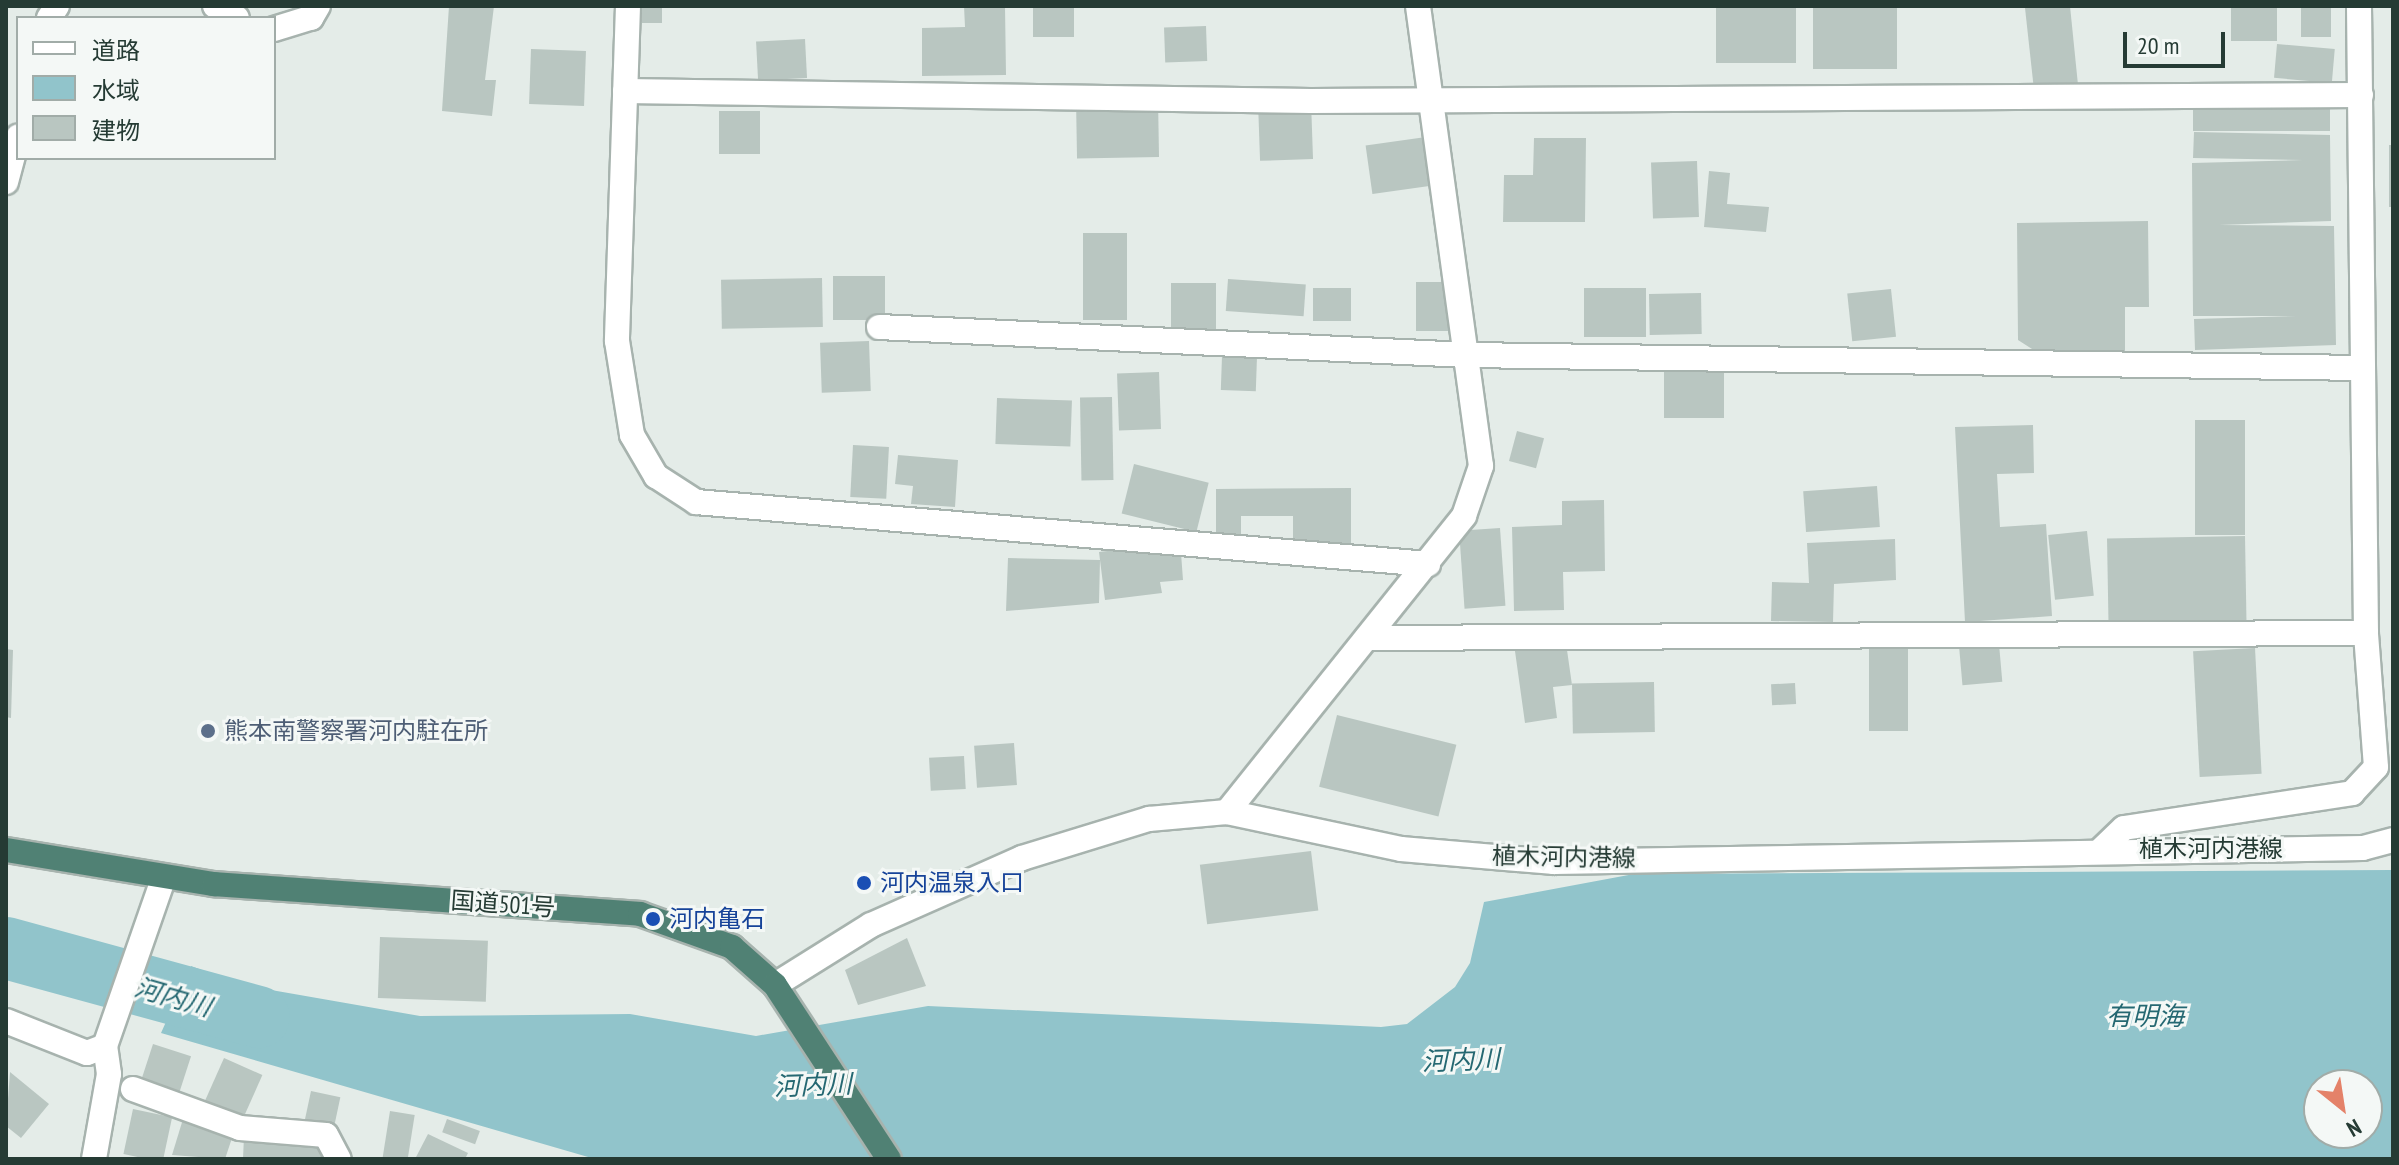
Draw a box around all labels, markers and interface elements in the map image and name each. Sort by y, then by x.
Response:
legend [16,16,276,160]
scale bar [2127,16,2229,66]
text: 20 m [2137,30,2179,61]
text: 道路 [92,35,140,66]
text: 水域 [92,75,140,106]
text: 建物 [92,115,140,146]
place label: 熊本南警察署河内駐在所 [224,717,488,745]
marker: 熊本南警察署河内駐在所 [199,722,217,740]
street label: 植木河内港線 [2139,835,2283,863]
street label: 植木河内港線 [1492,841,1636,873]
place label: 河内温泉入口 [880,869,1024,897]
marker: 河内温泉入口 [855,874,873,892]
street label: 国道501号 [450,886,556,922]
place label: 河内亀石 [669,905,765,933]
marker: 河内亀石 [644,910,662,928]
water label: 河内川 [131,971,215,1023]
water label: 有明海 [2106,1000,2184,1032]
water label: 河内川 [1421,1043,1501,1077]
water label: 河内川 [773,1068,853,1102]
north arrow [2303,1069,2383,1149]
text: N [2342,1113,2366,1143]

